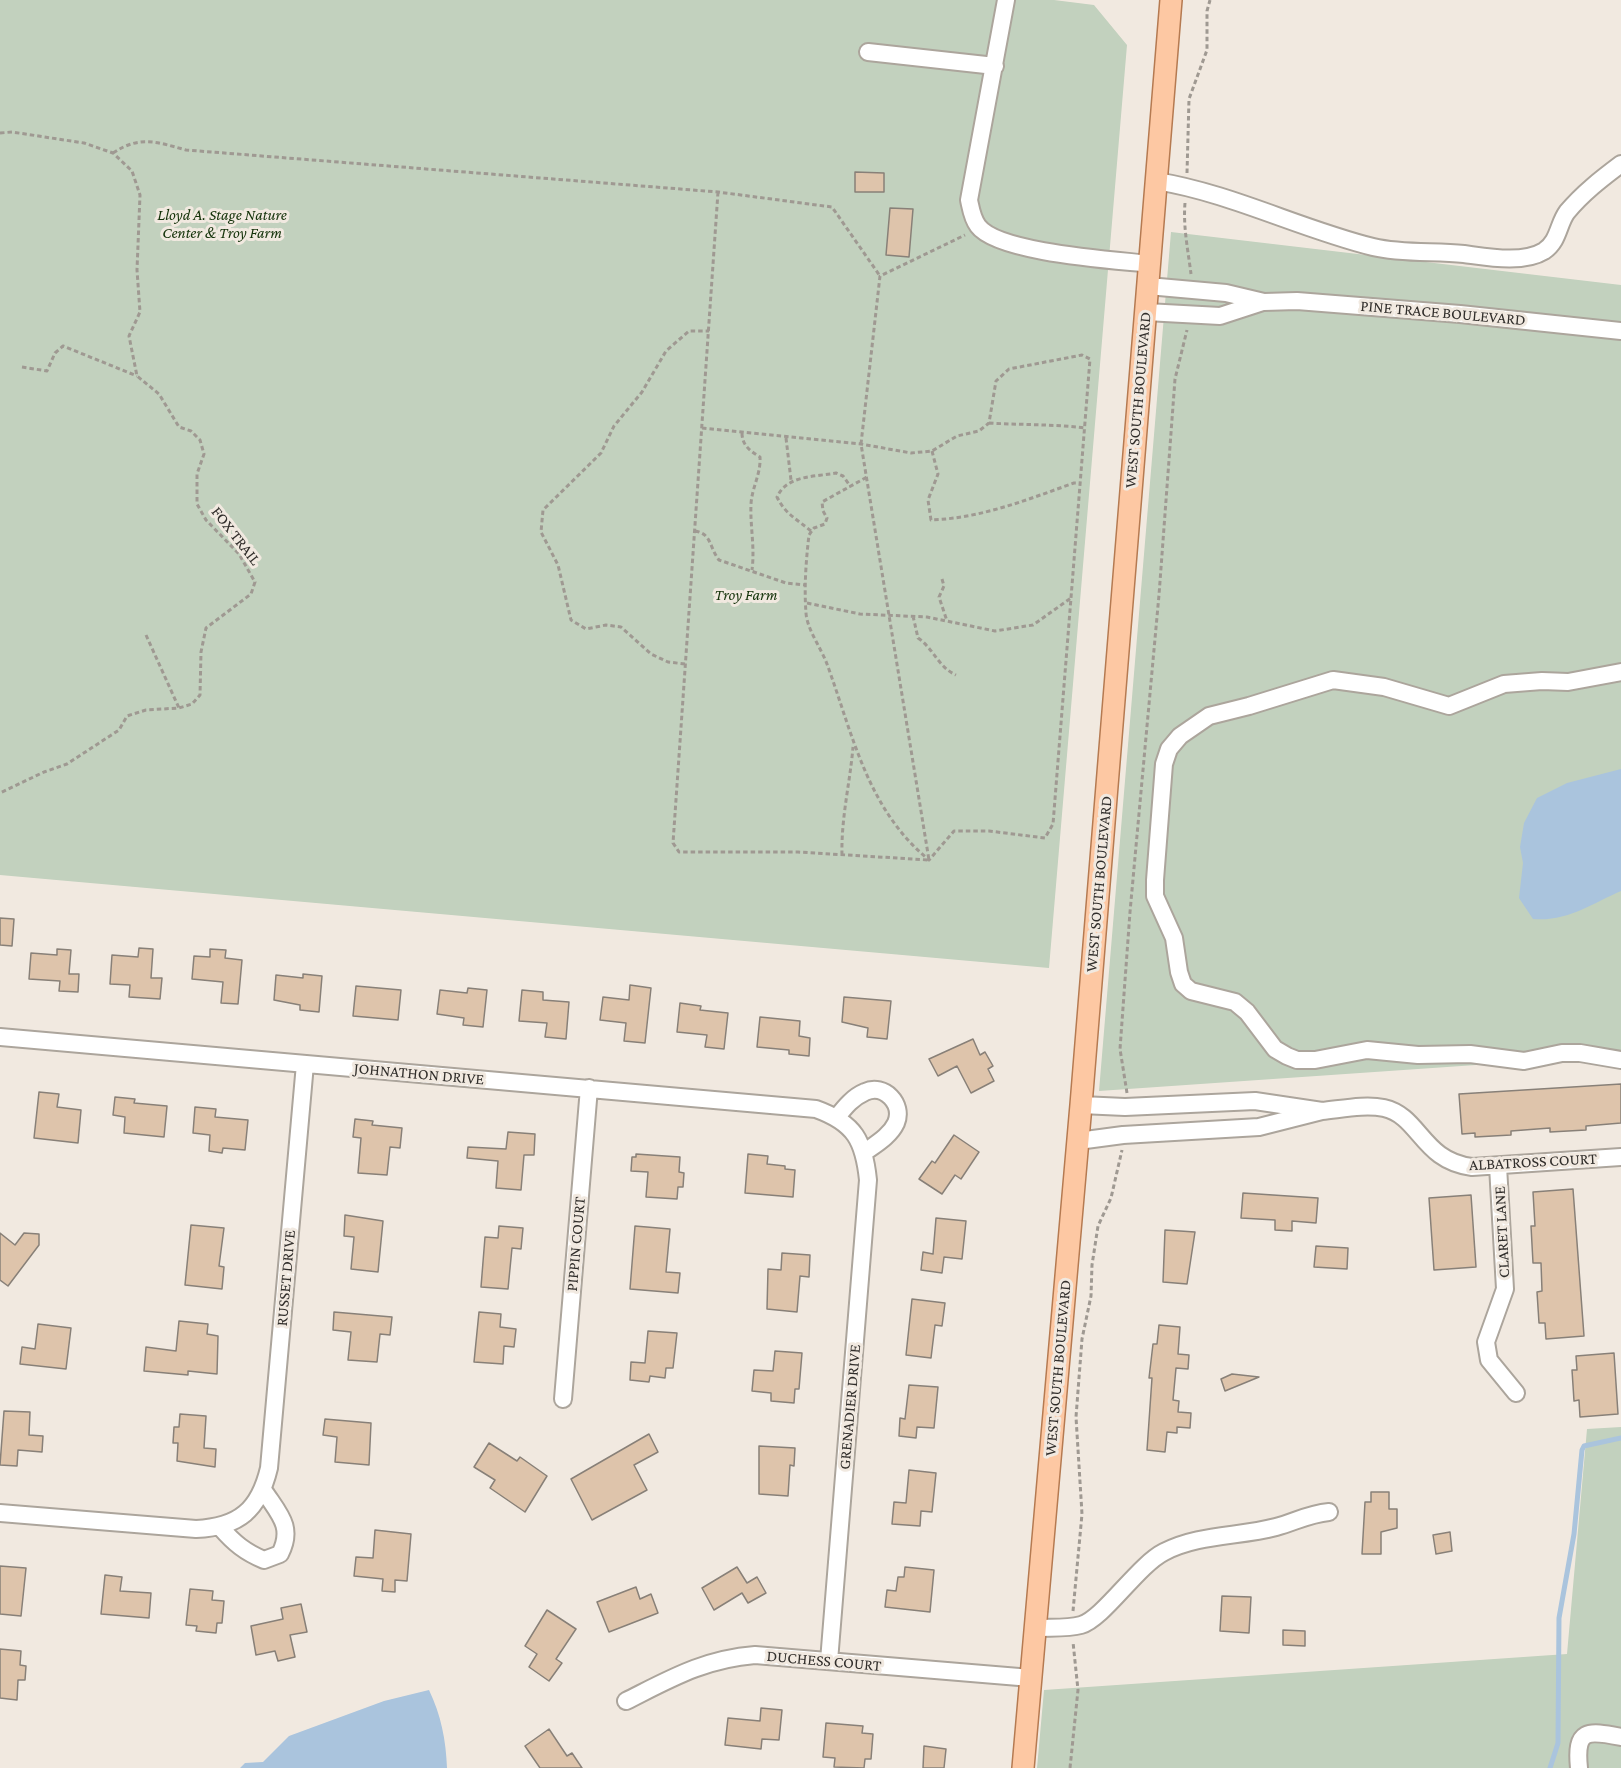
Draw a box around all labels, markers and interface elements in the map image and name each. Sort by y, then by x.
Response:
park label: Lloyd A. Stage Nature Center & Troy Farm [157,205,287,243]
street label: PINE TRACE BOULEVARD [1360,296,1526,330]
street label: WEST SOUTH BOULEVARD [1121,311,1155,489]
street label: FOX TRAIL [207,503,265,569]
park label: Troy Farm [715,585,777,605]
street label: WEST SOUTH BOULEVARD [1082,795,1116,973]
street label: JOHNATHON DRIVE [353,1059,485,1089]
street label: ALBATROSS COURT [1469,1149,1597,1175]
street label: CLARET LANE [1490,1186,1514,1278]
street label: PIPPIN COURT [562,1196,590,1292]
street label: RUSSET DRIVE [272,1229,300,1327]
street label: WEST SOUTH BOULEVARD [1041,1279,1075,1457]
street label: GRENADIER DRIVE [835,1344,865,1470]
street label: DUCHESS COURT [766,1646,882,1676]

